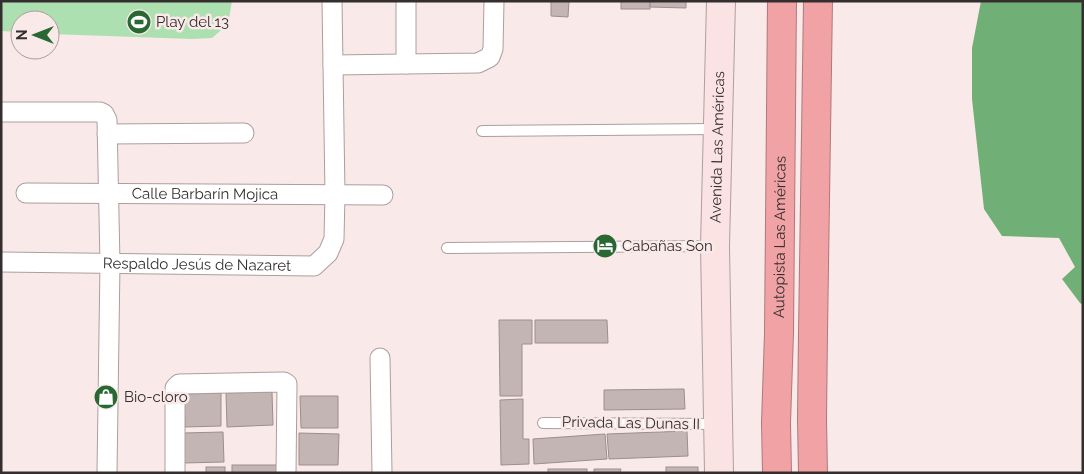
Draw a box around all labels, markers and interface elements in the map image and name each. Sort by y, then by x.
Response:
sports icon: Play del 13 [126,9,152,35]
north arrow [10,10,60,60]
place label: Play del 13 [156,13,229,31]
text: N [14,30,30,40]
street label: Avenida Las Américas [707,71,728,223]
street label: Autopista Las Américas [770,156,790,318]
street label: Calle Barbarín Mojica [132,185,278,203]
hotel icon: Cabañas Son [592,233,618,259]
place label: Cabañas Son [622,237,713,255]
street label: Respaldo Jesús de Nazaret [103,254,291,275]
shop icon: Bio-cloro [93,384,119,410]
place label: Bio-cloro [124,388,188,406]
street label: Privada Las Dunas II [562,413,700,433]

